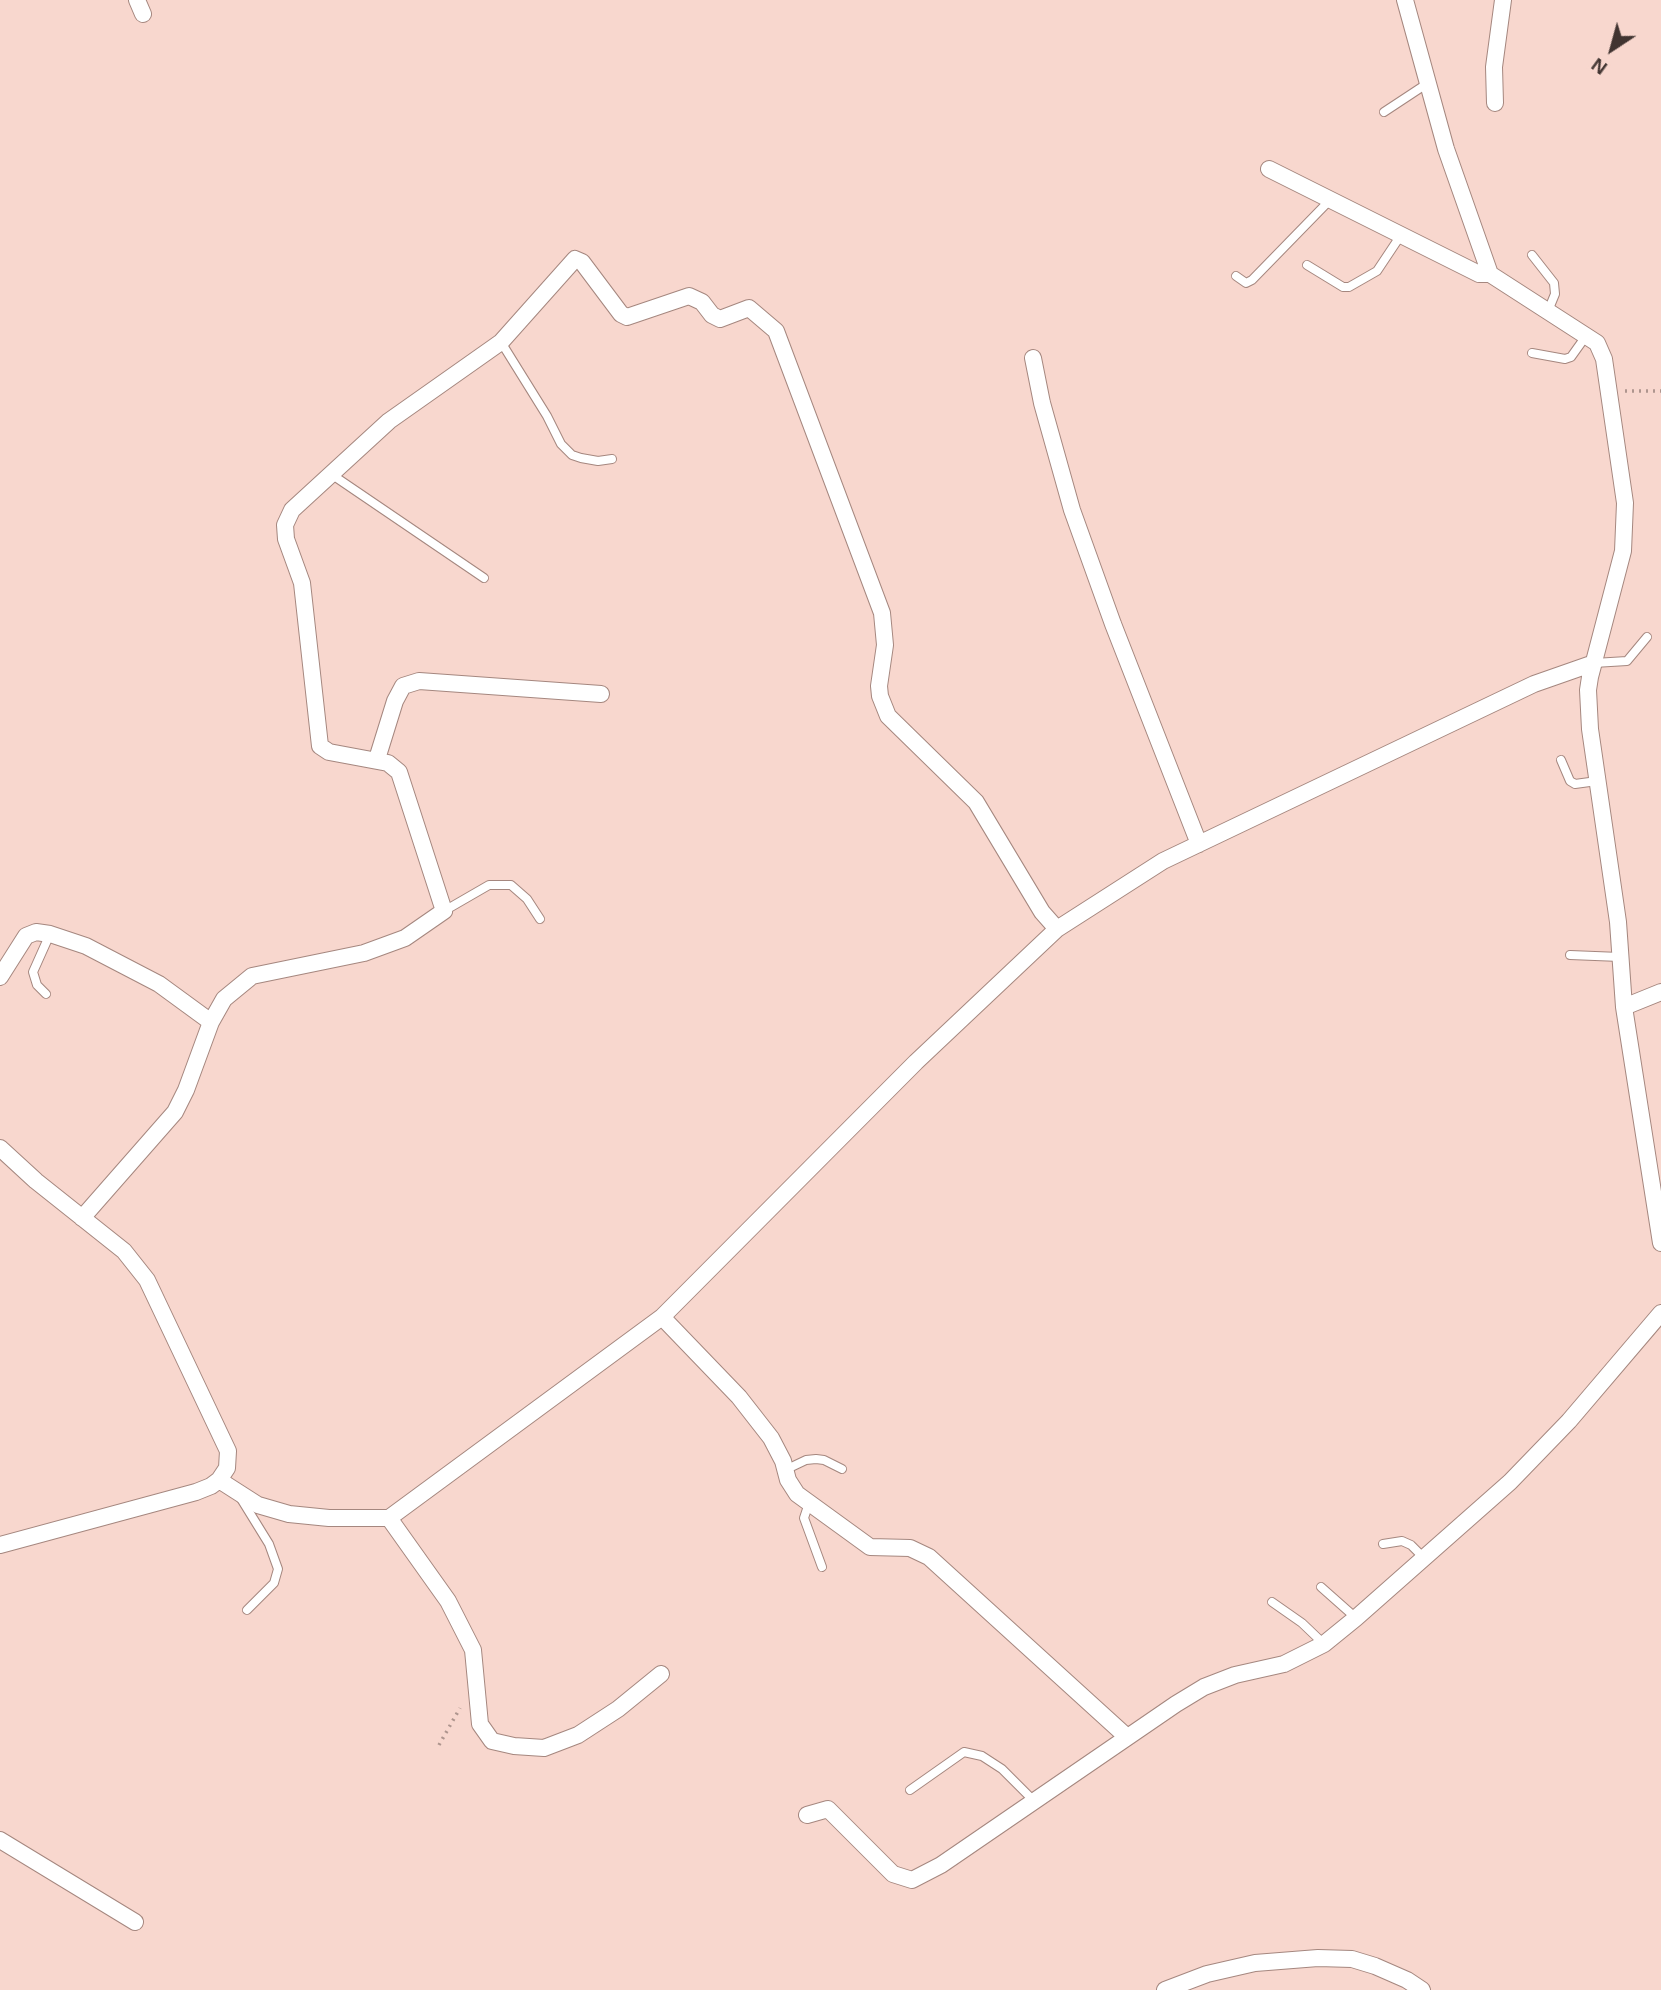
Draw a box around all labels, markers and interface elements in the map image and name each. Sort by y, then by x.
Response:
north arrow [1577,14,1647,84]
text: N [1588,54,1611,79]

